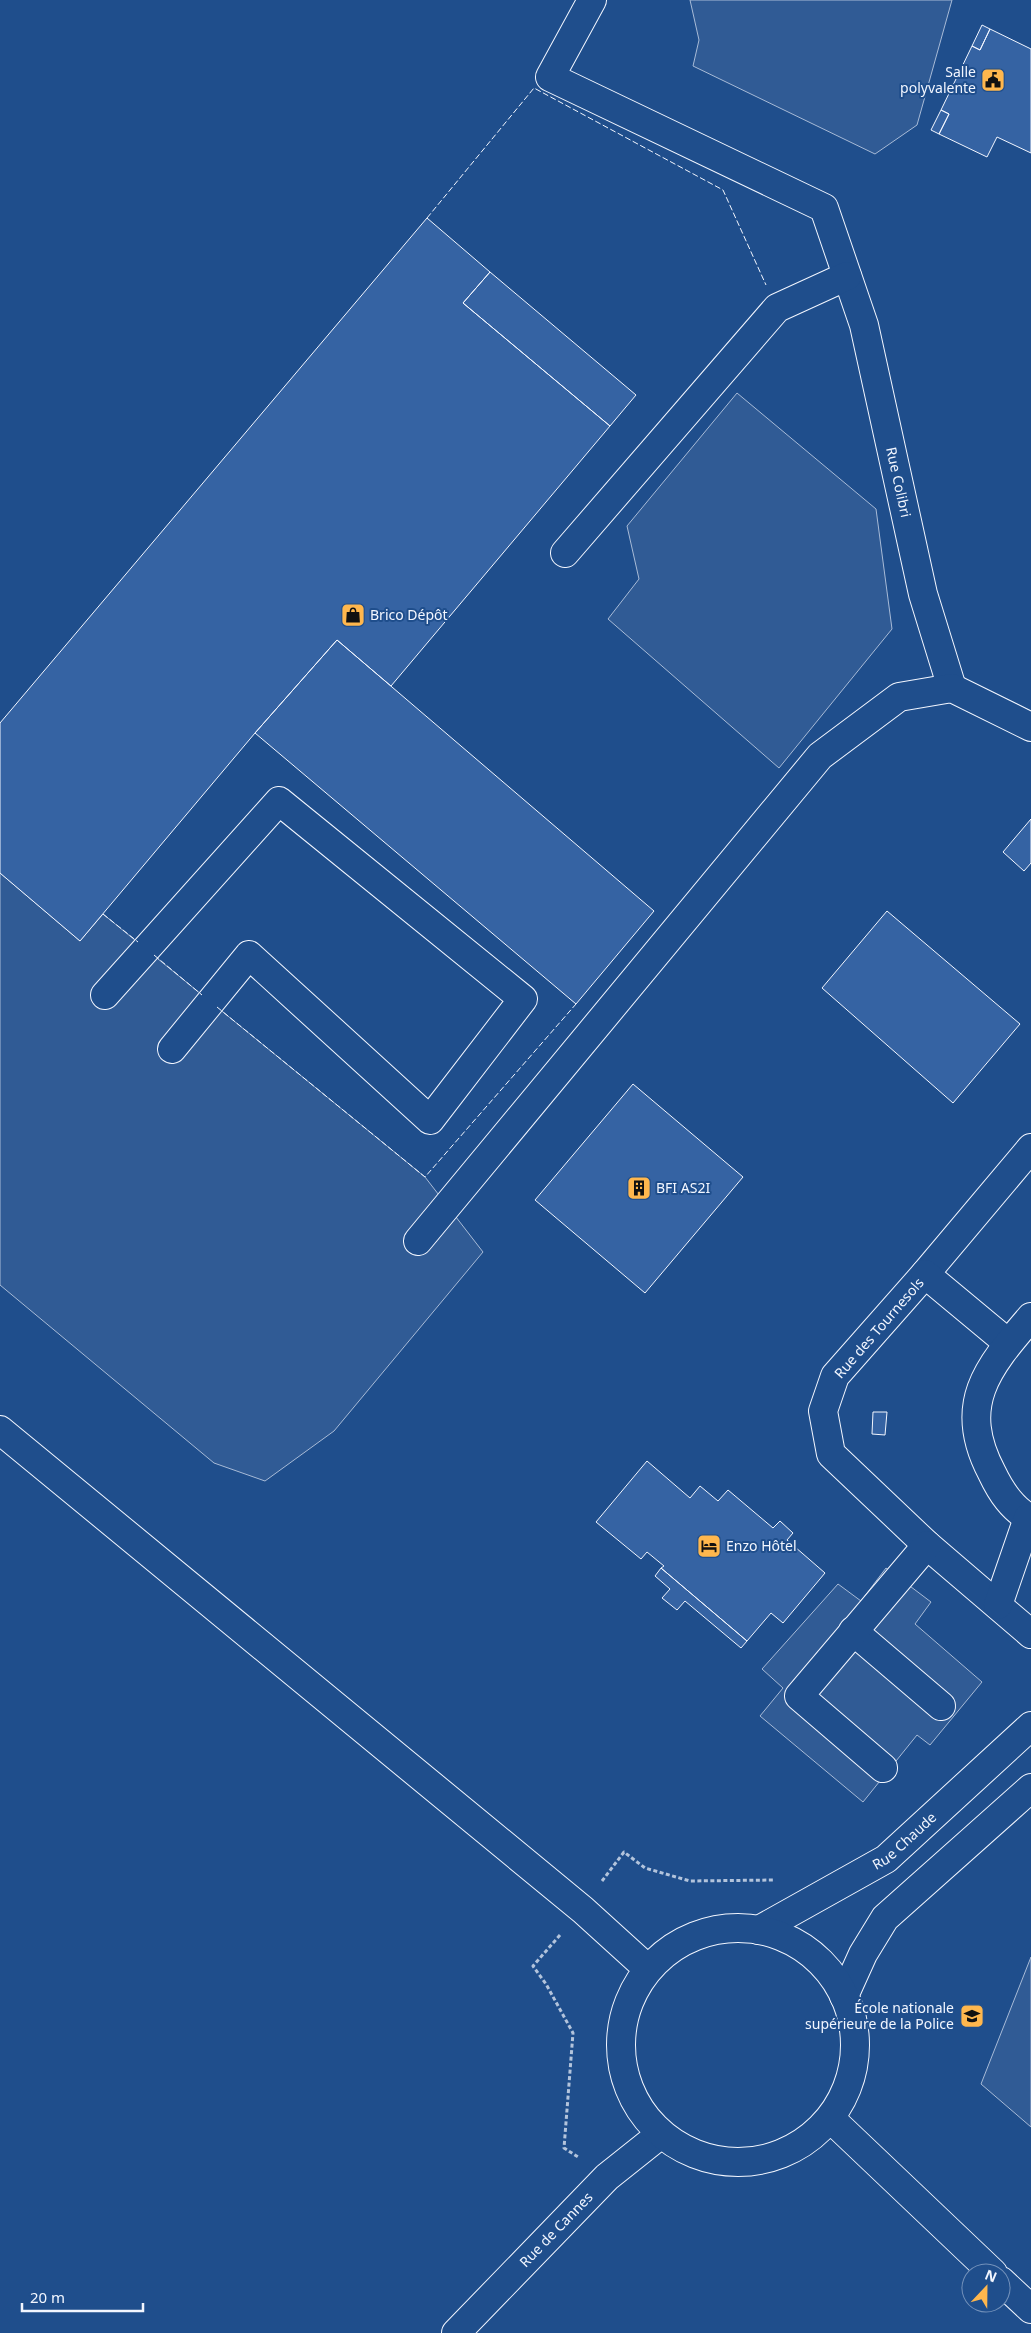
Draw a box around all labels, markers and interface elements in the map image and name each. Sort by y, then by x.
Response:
place label: Salle polyvalente [900,62,976,97]
public building icon: Salle polyvalente [980,67,1006,93]
street label: Rue Colibri [882,445,916,519]
shop icon: Brico Dépôt [340,602,366,628]
place label: Brico Dépôt [370,605,448,624]
building icon: BFI AS2I [626,1175,652,1201]
place label: BFI AS2I [656,1178,710,1197]
street label: Rue des Tournesols [830,1273,928,1382]
hotel icon: Enzo Hôtel [696,1533,722,1559]
place label: Enzo Hôtel [726,1536,797,1555]
street label: Rue Chaude [869,1807,940,1874]
place label: École nationale supérieure de la Police [805,1998,954,2033]
school or university icon: École nationale supérieure de la Police [959,2003,985,2029]
street label: Rue de Cannes [515,2187,597,2271]
north arrow [961,2263,1011,2313]
text: N [982,2265,1000,2286]
scale bar [22,2280,144,2312]
text: 20 m [30,2287,65,2307]

